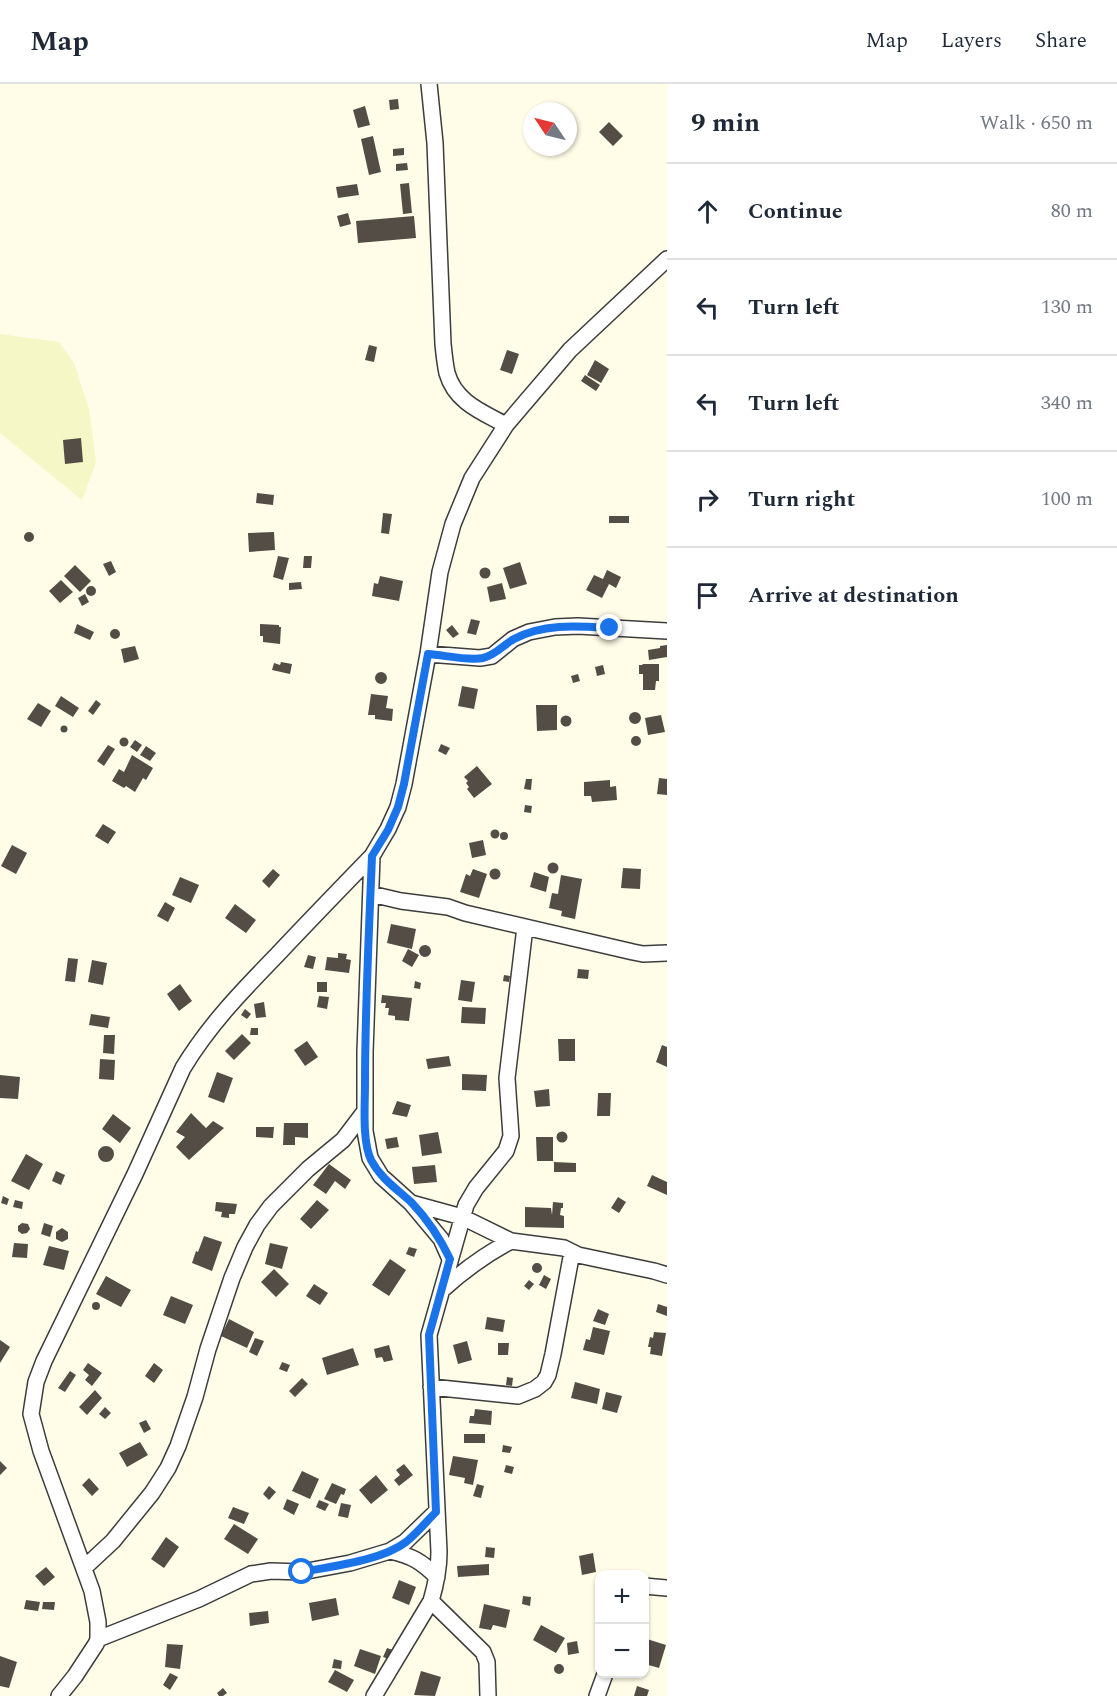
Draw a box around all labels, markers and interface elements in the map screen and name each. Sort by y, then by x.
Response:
text: Map [30,20,89,63]
text: Map [866,25,908,57]
text: Layers [941,25,1002,57]
text: Share [1035,25,1087,57]
north arrow [523,102,577,156]
text: 9 min [691,103,760,143]
text: Walk · 650 m [980,108,1093,138]
icon: ahead [691,195,724,228]
text: Continue [748,195,843,228]
text: 80 m [1051,196,1093,226]
icon: left [691,291,724,324]
text: Turn left [748,291,840,324]
text: 130 m [1041,292,1093,322]
icon: left [691,387,724,420]
text: Turn left [748,387,840,420]
text: 340 m [1041,388,1093,418]
icon: right [691,483,724,516]
text: Turn right [748,483,855,516]
text: 100 m [1041,484,1093,514]
icon: arrive [691,579,724,612]
text: Arrive at destination [748,579,959,612]
route end [596,614,622,640]
route start [288,1558,314,1584]
map controls [595,1570,649,1678]
button: + [595,1570,649,1624]
button: − [595,1624,649,1678]

